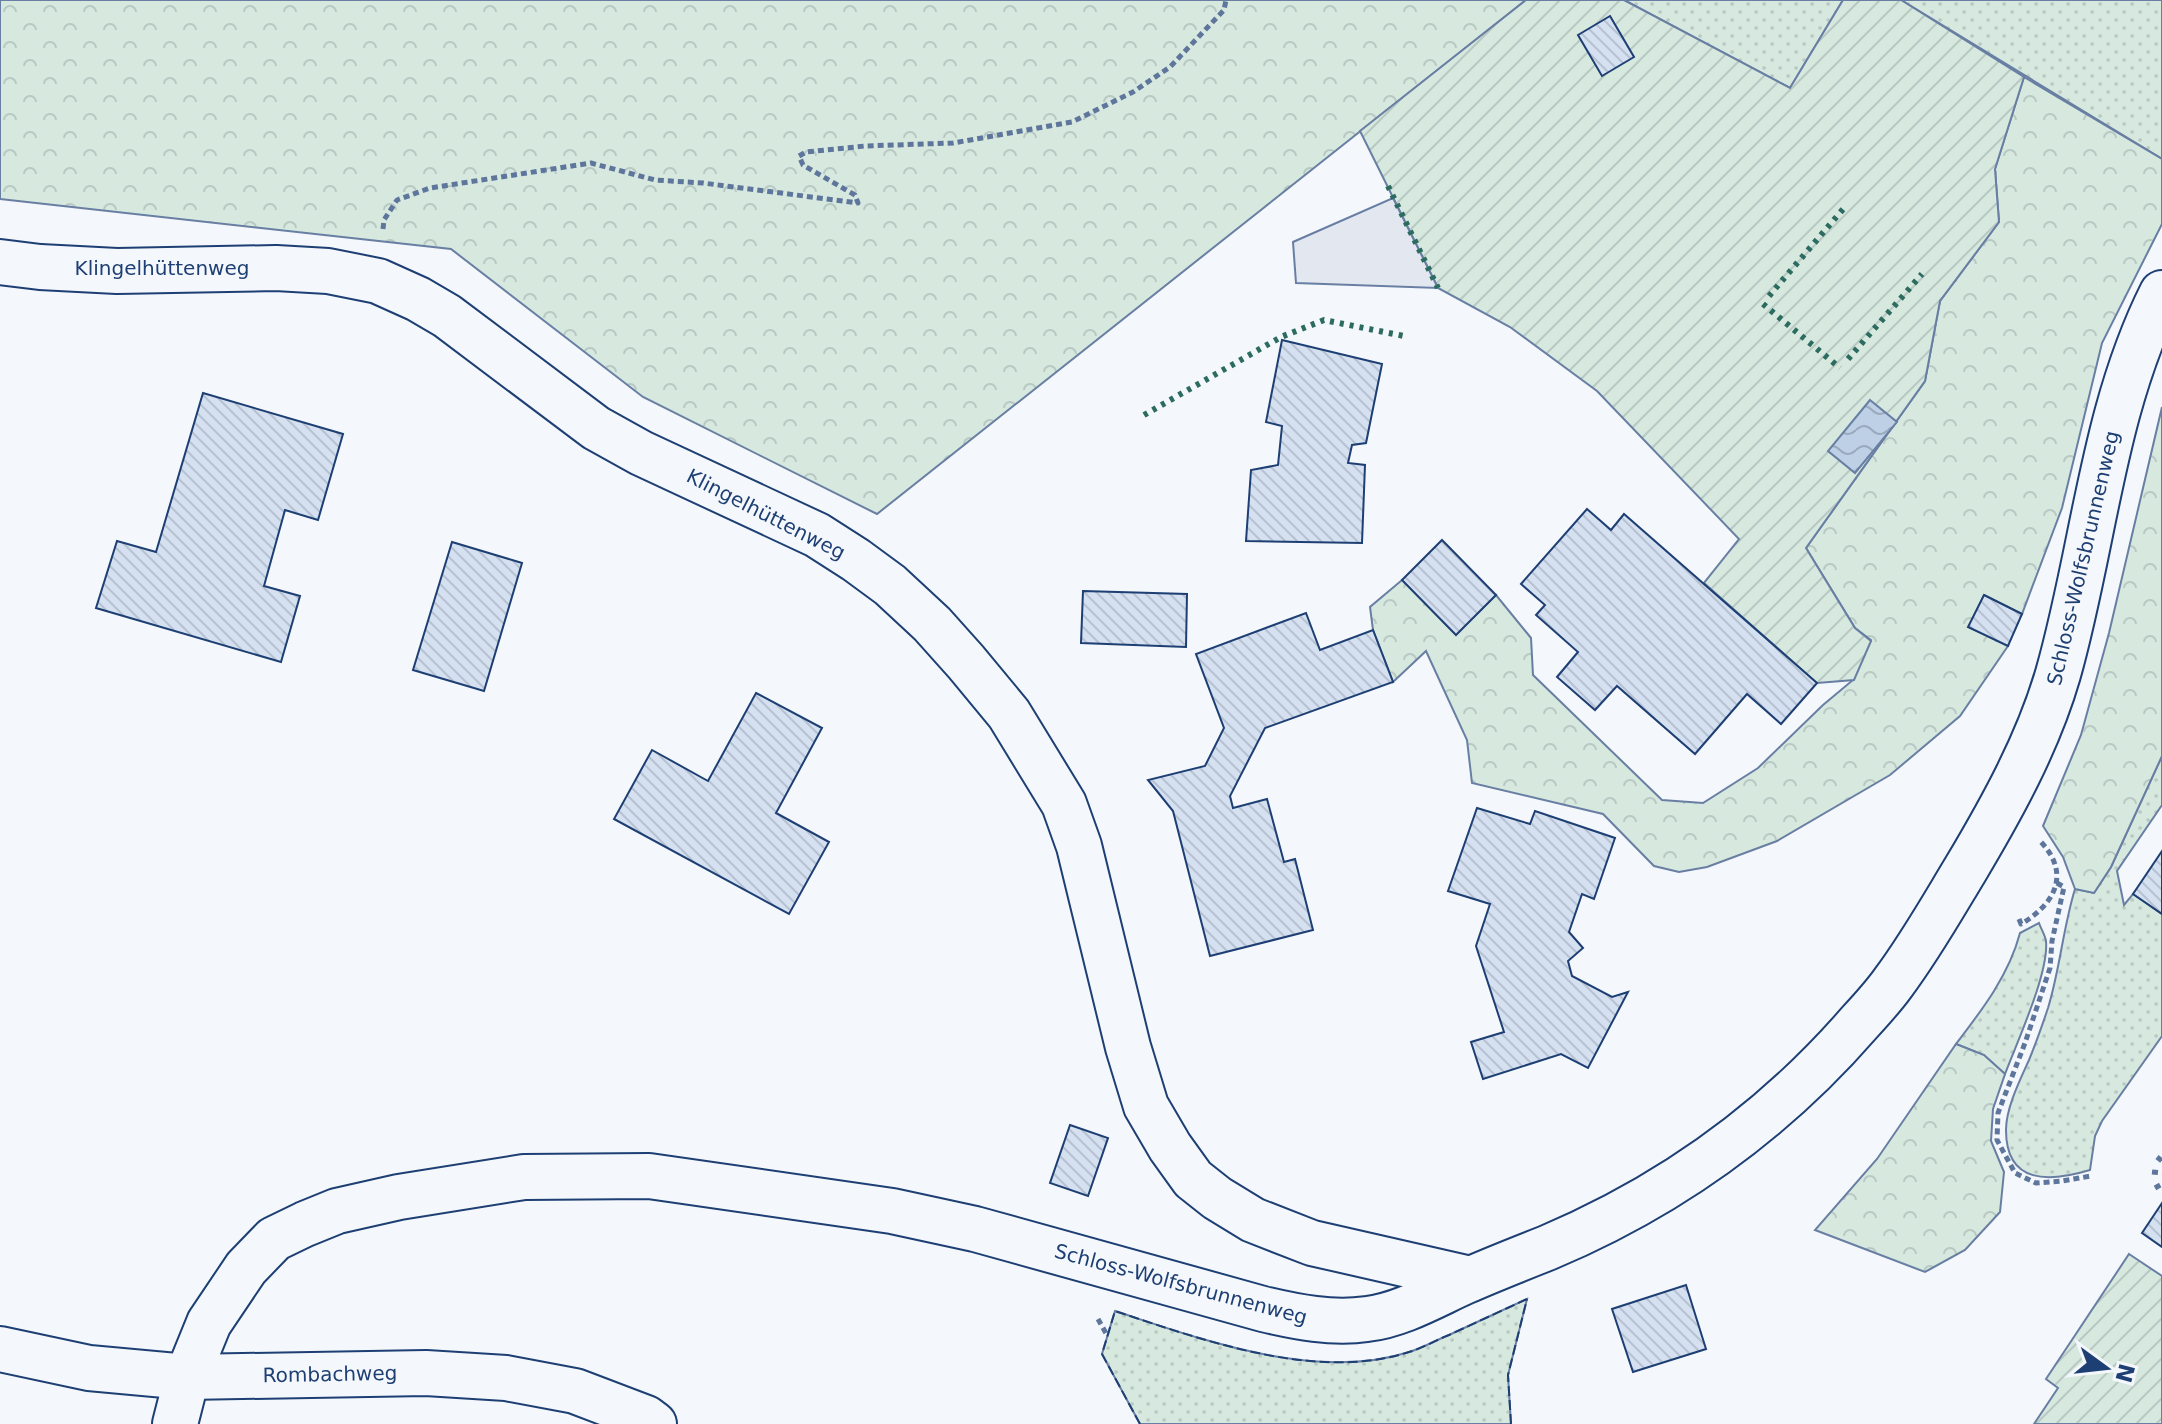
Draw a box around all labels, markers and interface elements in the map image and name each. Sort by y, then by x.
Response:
street label: Klingelhüttenweg [75,256,249,280]
street label: Schloss-Wolfsbrunnenweg [2042,428,2124,688]
street label: Klingelhüttenweg [683,464,849,564]
street label: Schloss-Wolfsbrunnenweg [1052,1239,1310,1329]
north arrow [2066,1328,2146,1408]
street label: Rombachweg [262,1361,398,1387]
text: N [2110,1361,2139,1385]

